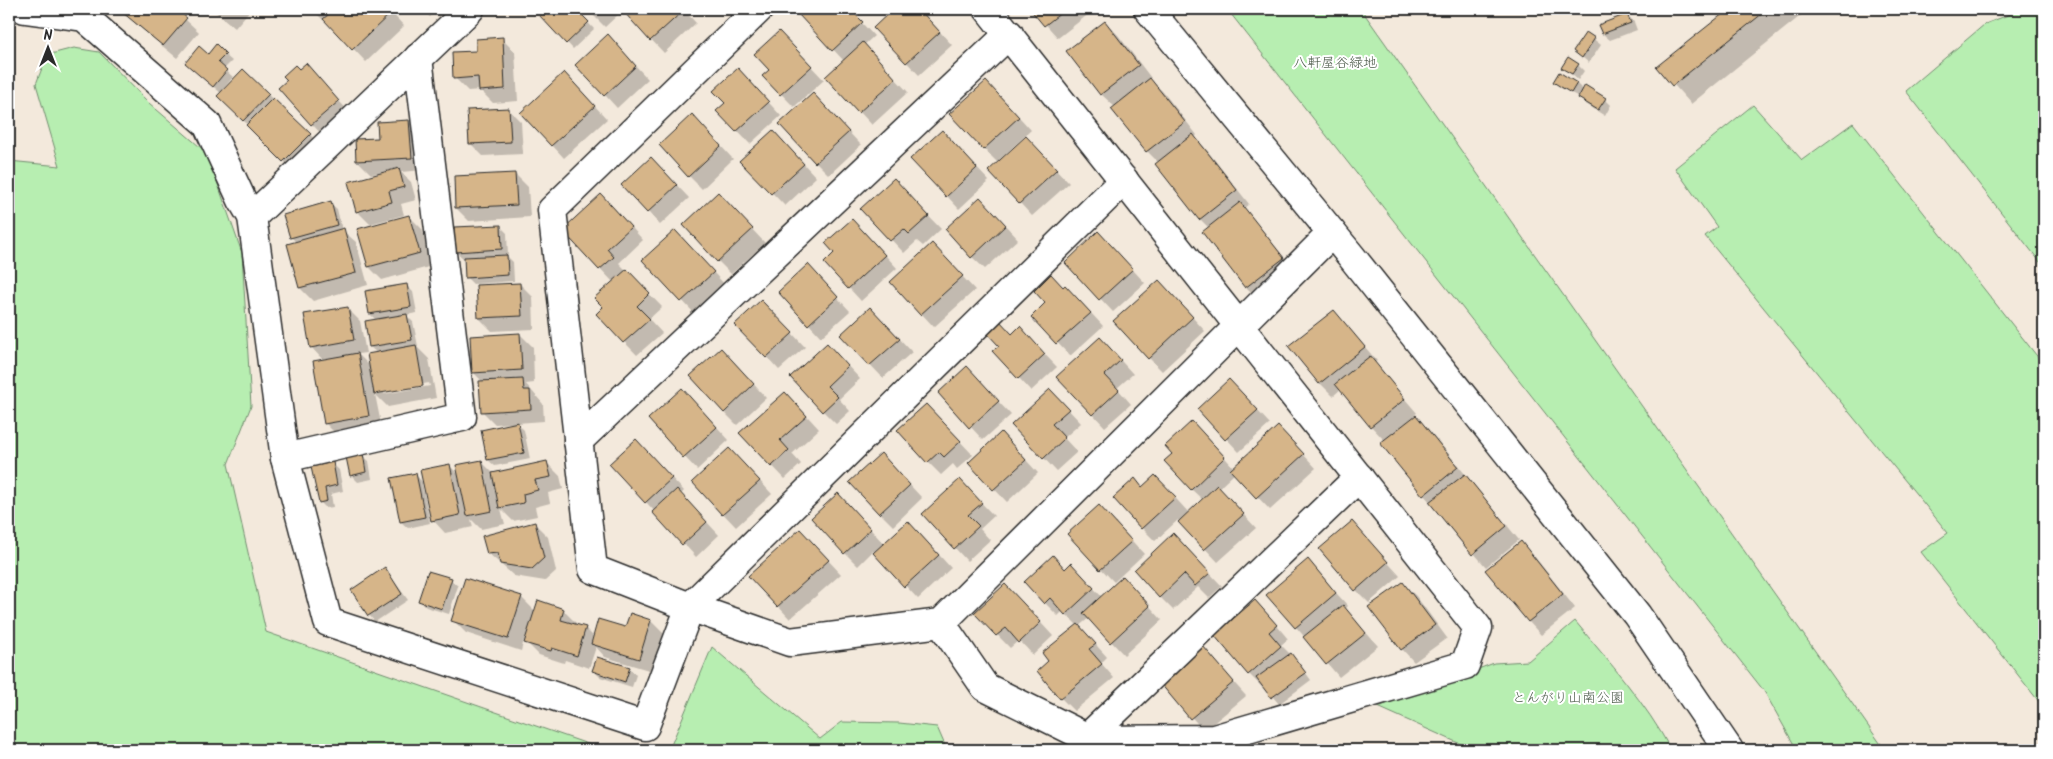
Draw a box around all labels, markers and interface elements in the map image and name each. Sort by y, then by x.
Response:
north arrow [22,22,72,72]
text: N [44,25,53,47]
park label: 八軒屋谷緑地 [1293,52,1377,74]
park label: とんがり山南公園 [1512,687,1624,709]

